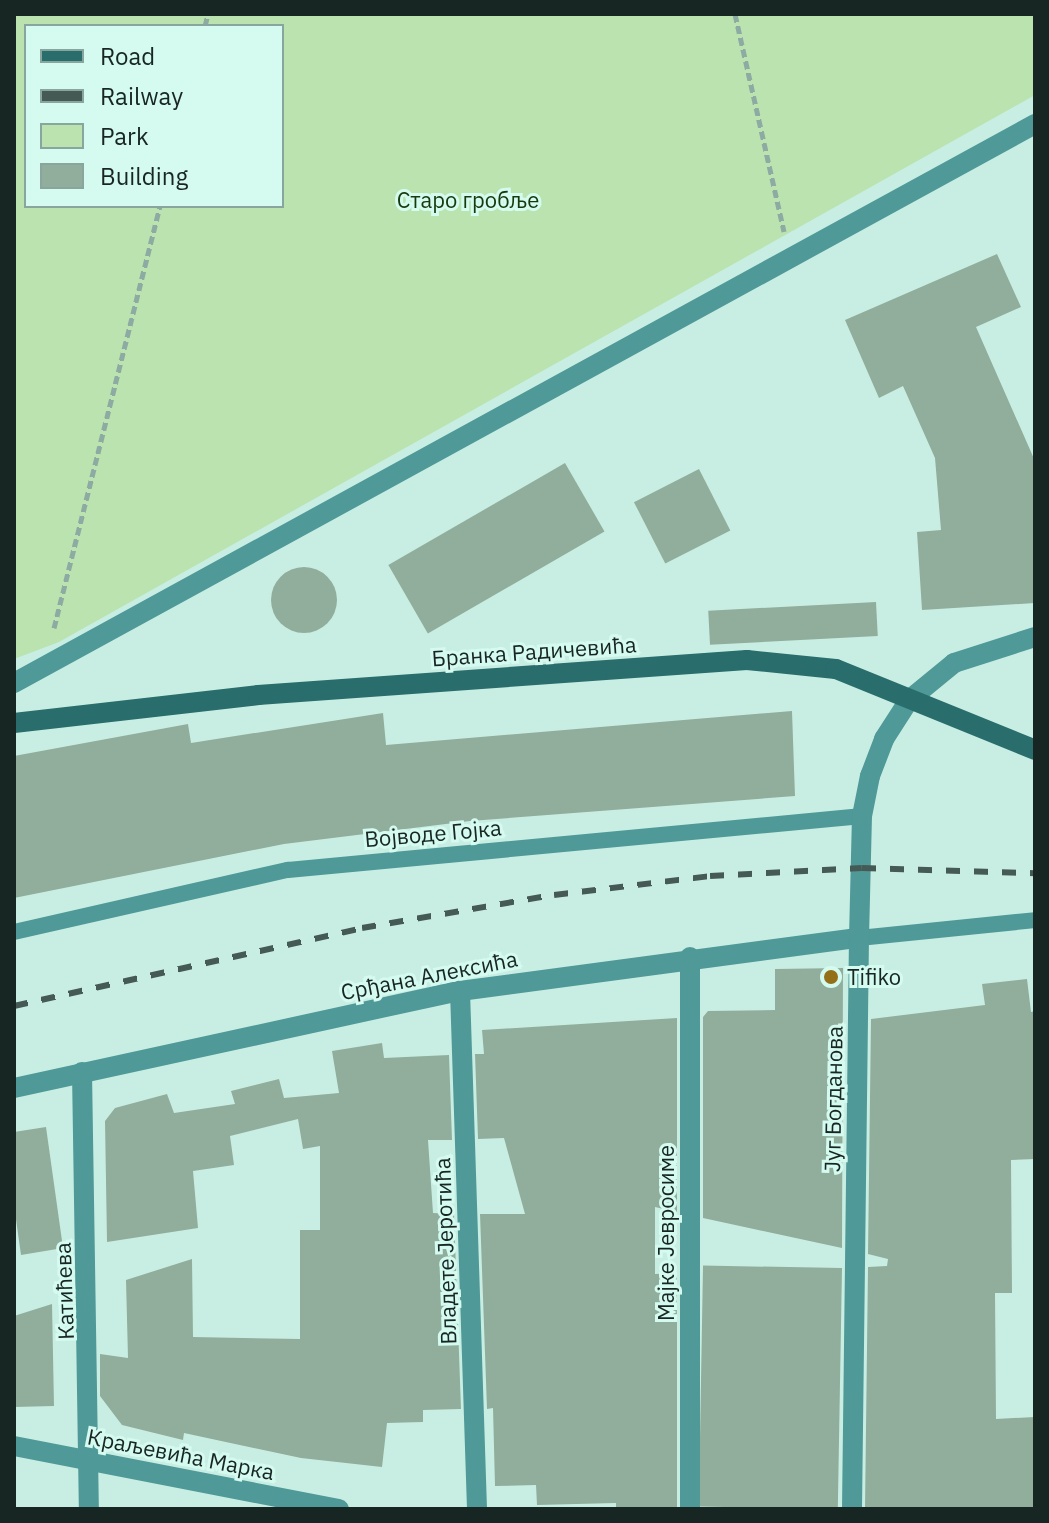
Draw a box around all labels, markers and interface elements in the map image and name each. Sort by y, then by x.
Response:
legend [24,24,284,208]
text: Road [100,40,155,72]
text: Railway [100,80,183,112]
text: Park [100,120,149,152]
text: Building [100,160,188,192]
park label: Старо гробље [397,187,539,213]
street label: Бранка Радичевића [431,631,637,671]
street label: Војводе Гојка [363,814,503,852]
street label: Срђана Алексића [338,945,520,1005]
place label: Tifiko [847,964,901,990]
marker: Tifiko [822,968,840,986]
street label: Југ Богданова [819,1026,847,1172]
street label: Мајке Јевросиме [653,1145,679,1321]
street label: Владете Јеротића [429,1157,461,1345]
street label: Катићева [49,1242,79,1340]
street label: Краљевића Марка [85,1423,277,1485]

